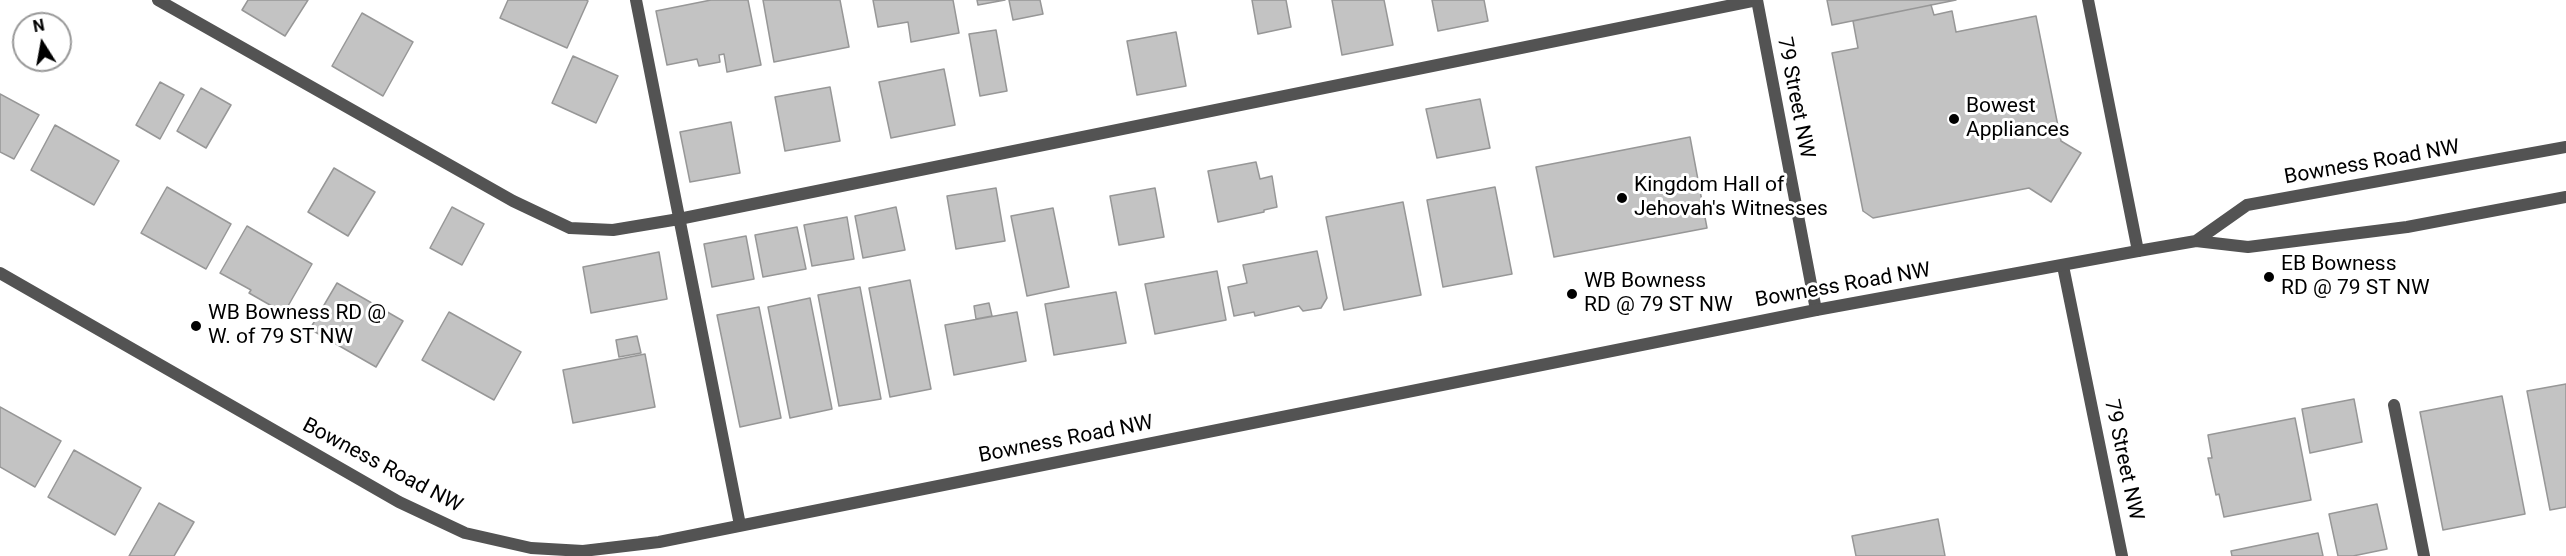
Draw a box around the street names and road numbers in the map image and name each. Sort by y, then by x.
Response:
street label: 79 Street NW [1771,35,1819,161]
street label: Bowness Road NW [2282,135,2462,191]
street label: Bowness Road NW [1753,258,1933,314]
street label: 79 Street NW [2098,397,2148,523]
street label: Bowness Road NW [976,411,1156,469]
street label: Bowness Road NW [298,413,466,519]

